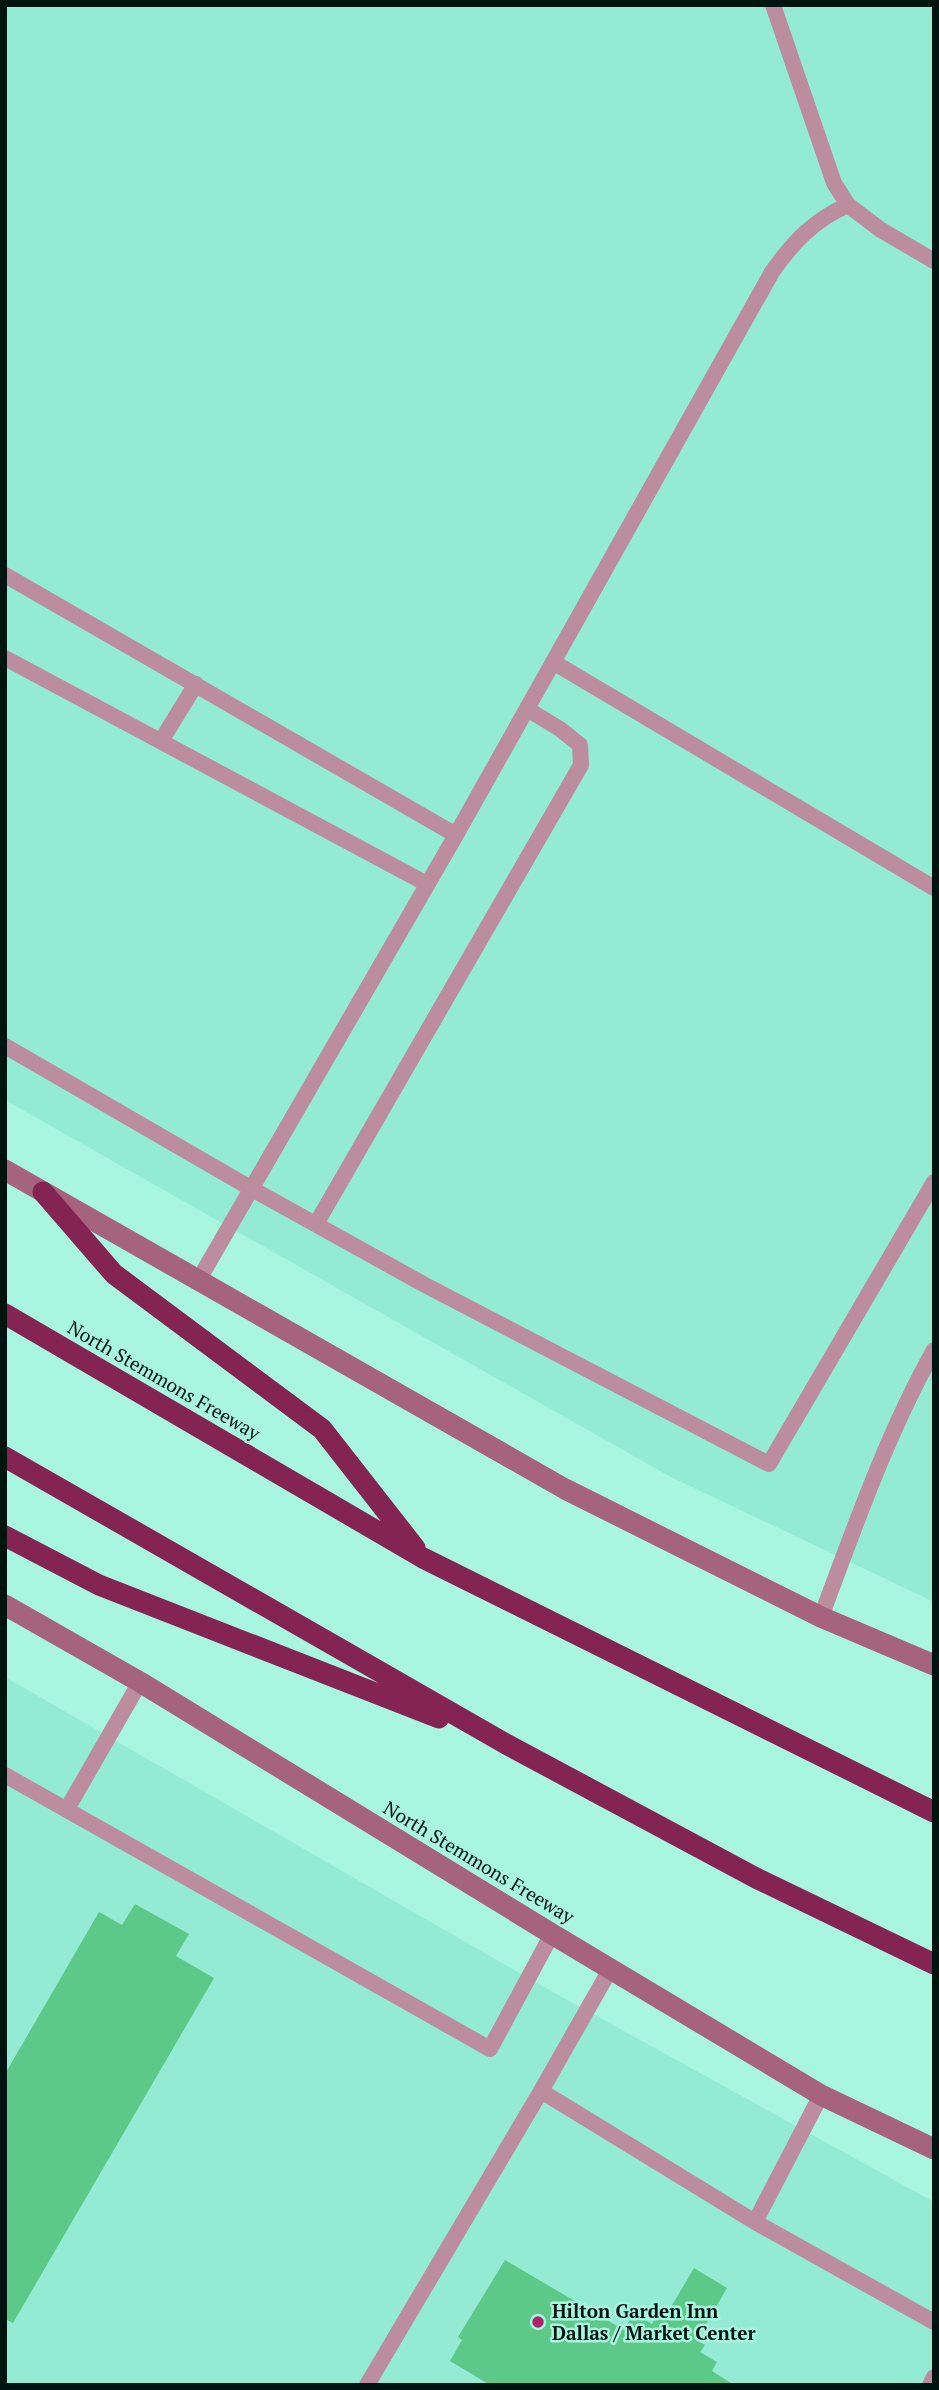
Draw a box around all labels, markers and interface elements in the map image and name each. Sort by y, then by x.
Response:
street label: North Stemmons Freeway [63,1314,265,1445]
street label: North Stemmons Freeway [379,1795,580,1929]
place label: Hilton Garden Inn Dallas / Market Center [552,2298,757,2345]
marker: Hilton Garden Inn Dallas / Market Center [530,2314,546,2330]

